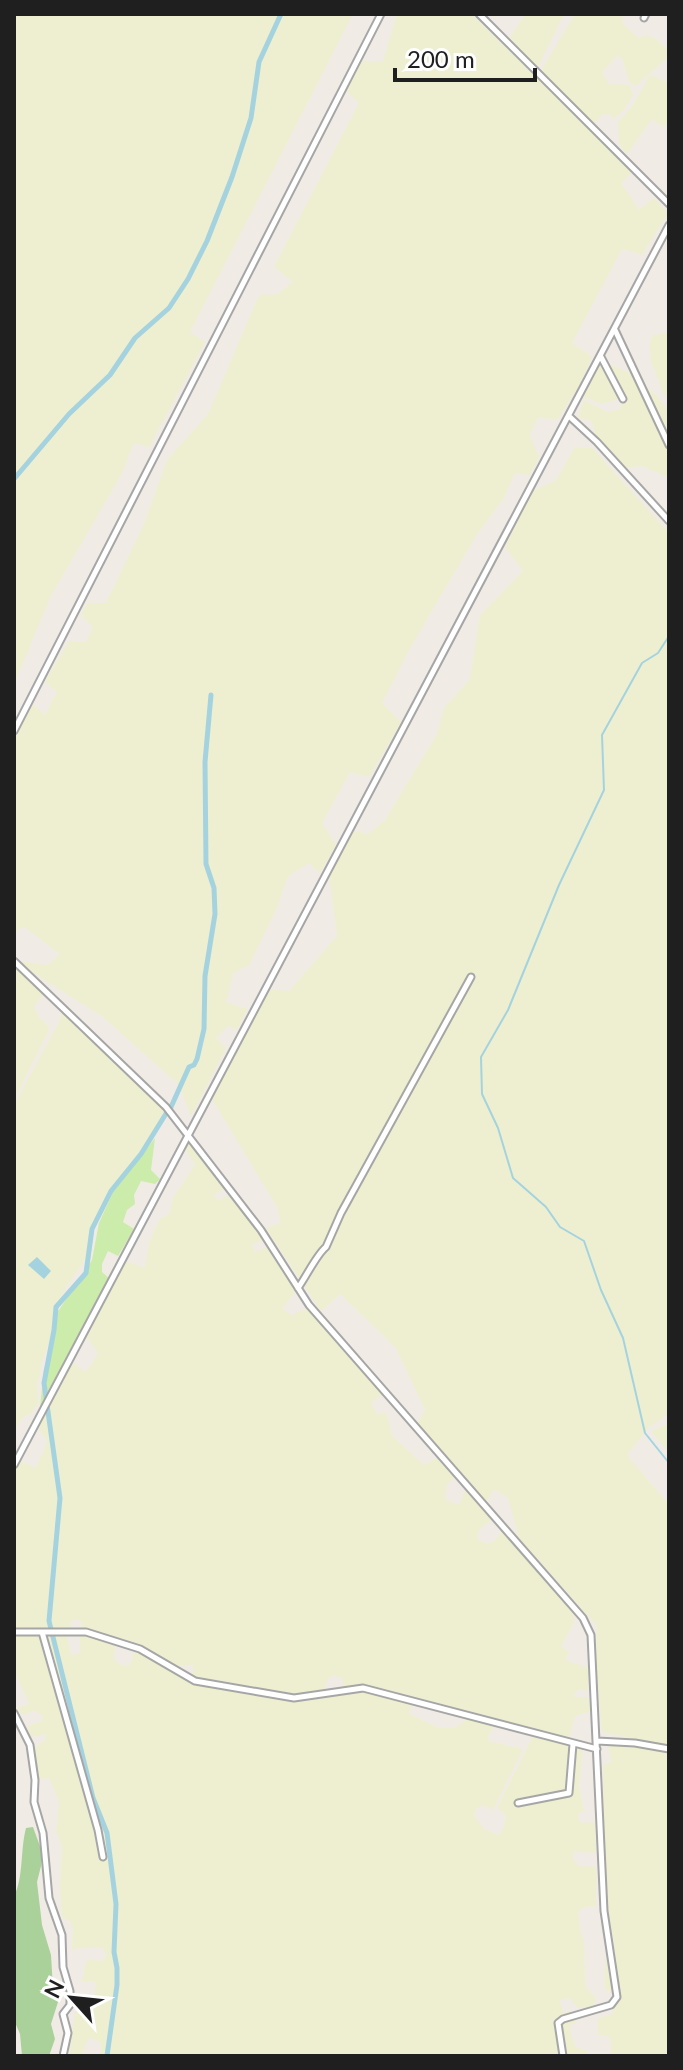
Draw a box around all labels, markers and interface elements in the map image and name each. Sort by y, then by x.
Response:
scale bar [395,32,535,82]
text: 200 m [407,44,475,73]
north arrow [32,1958,112,2038]
text: N [38,1975,70,2002]

